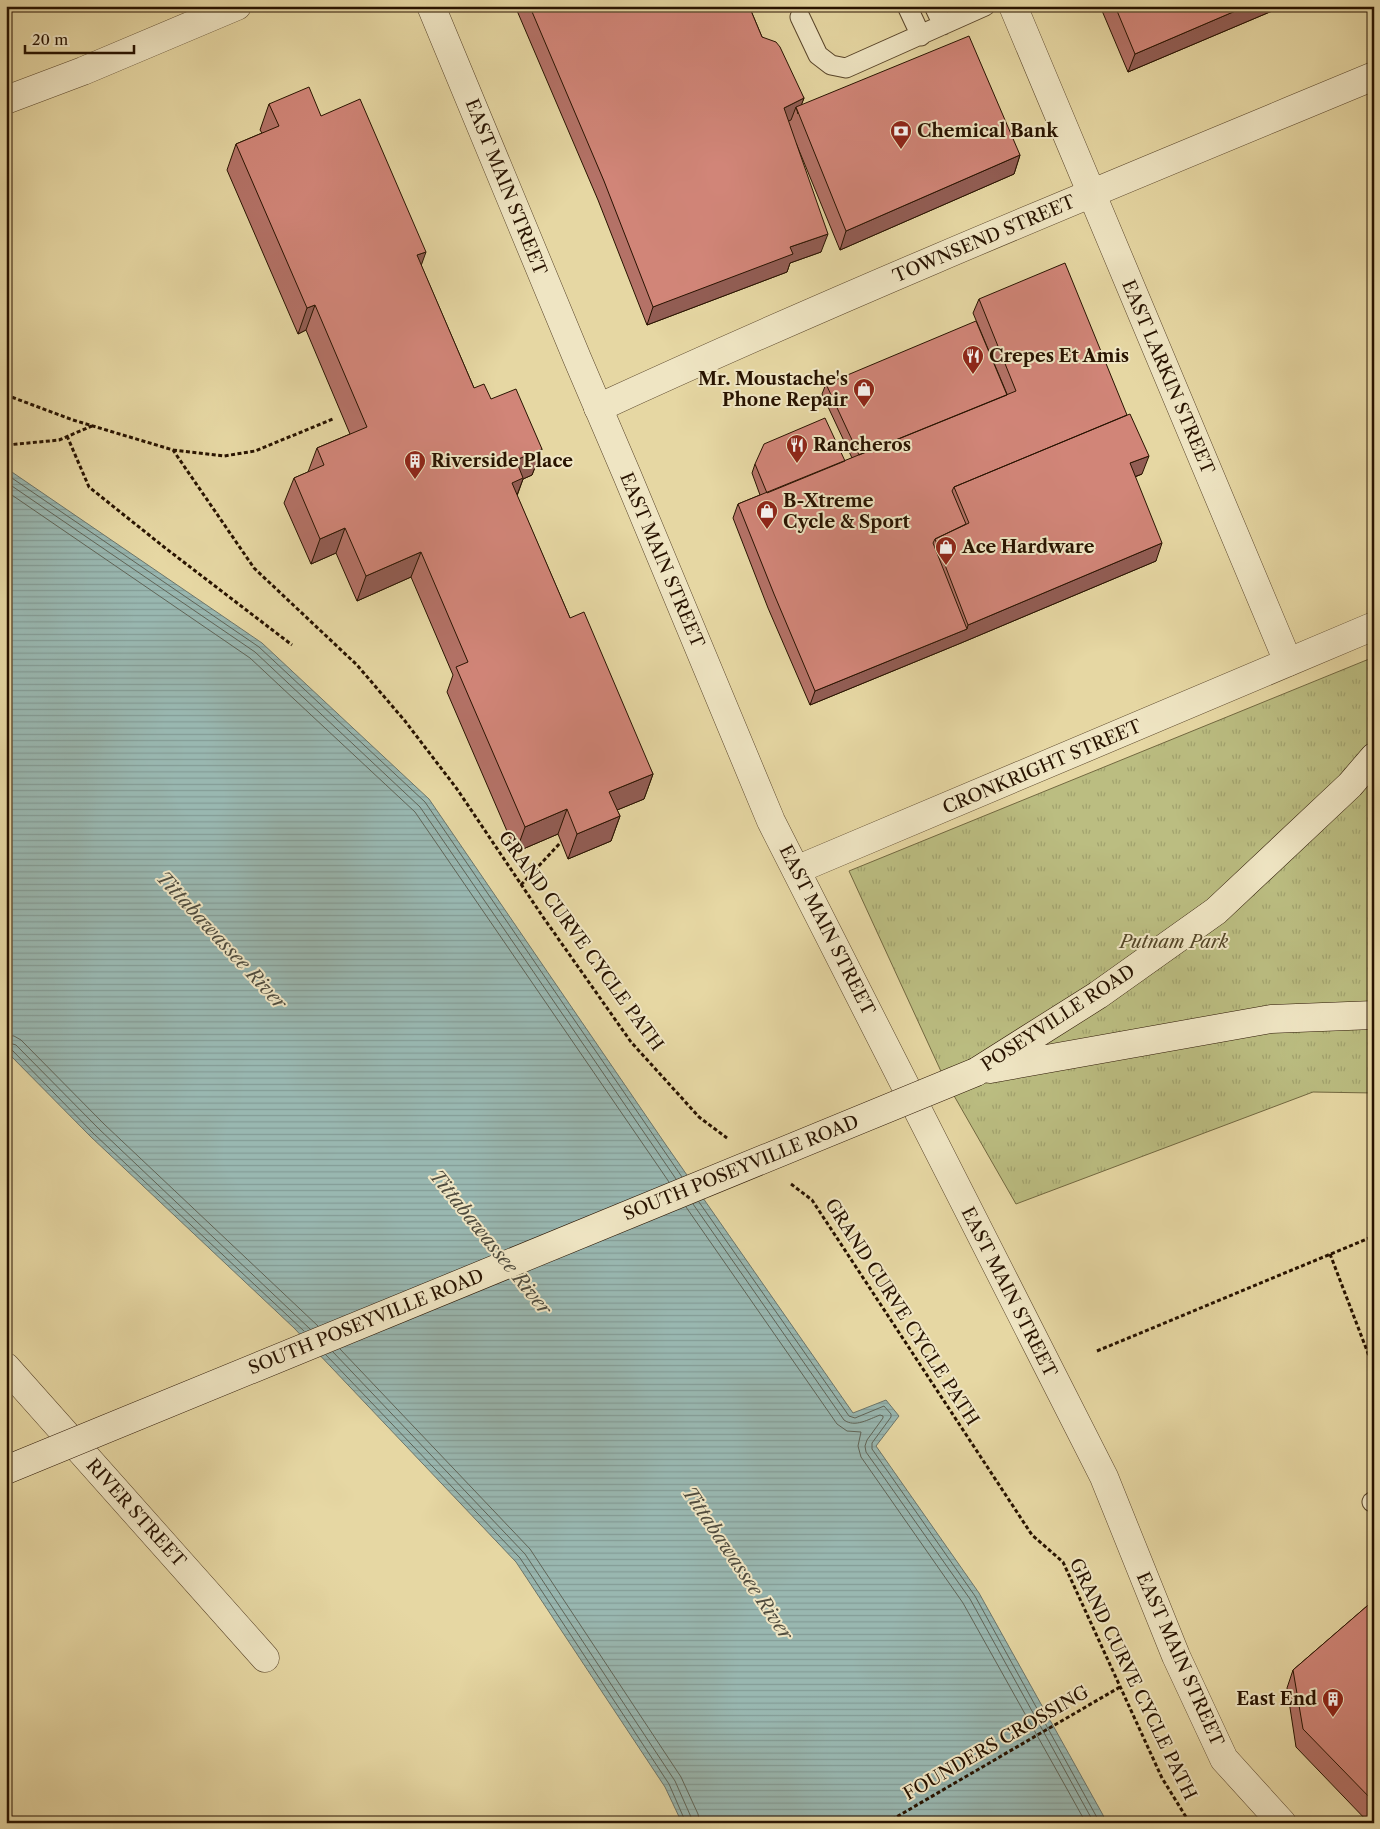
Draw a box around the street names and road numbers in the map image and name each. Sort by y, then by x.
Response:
street label: EAST MAIN STREET [461,96,552,279]
street label: TOWNSEND STREET [890,190,1079,287]
street label: EAST LARKIN STREET [1117,277,1219,478]
street label: EAST MAIN STREET [615,469,709,651]
street label: CRONKRIGHT STREET [939,715,1145,819]
street label: GRAND CURVE CYCLE PATH [494,827,668,1055]
street label: EAST MAIN STREET [775,841,880,1019]
street label: POSEYVILLE ROAD [977,960,1139,1076]
street label: SOUTH POSEYVILLE ROAD [620,1111,862,1225]
street label: GRAND CURVE CYCLE PATH [820,1194,984,1430]
street label: EAST MAIN STREET [957,1203,1062,1381]
street label: SOUTH POSEYVILLE ROAD [245,1265,487,1379]
street label: RIVER STREET [82,1454,191,1572]
street label: GRAND CURVE CYCLE PATH [1065,1555,1201,1803]
street label: EAST MAIN STREET [1132,1569,1228,1750]
street label: FOUNDERS CROSSING [899,1681,1093,1805]

